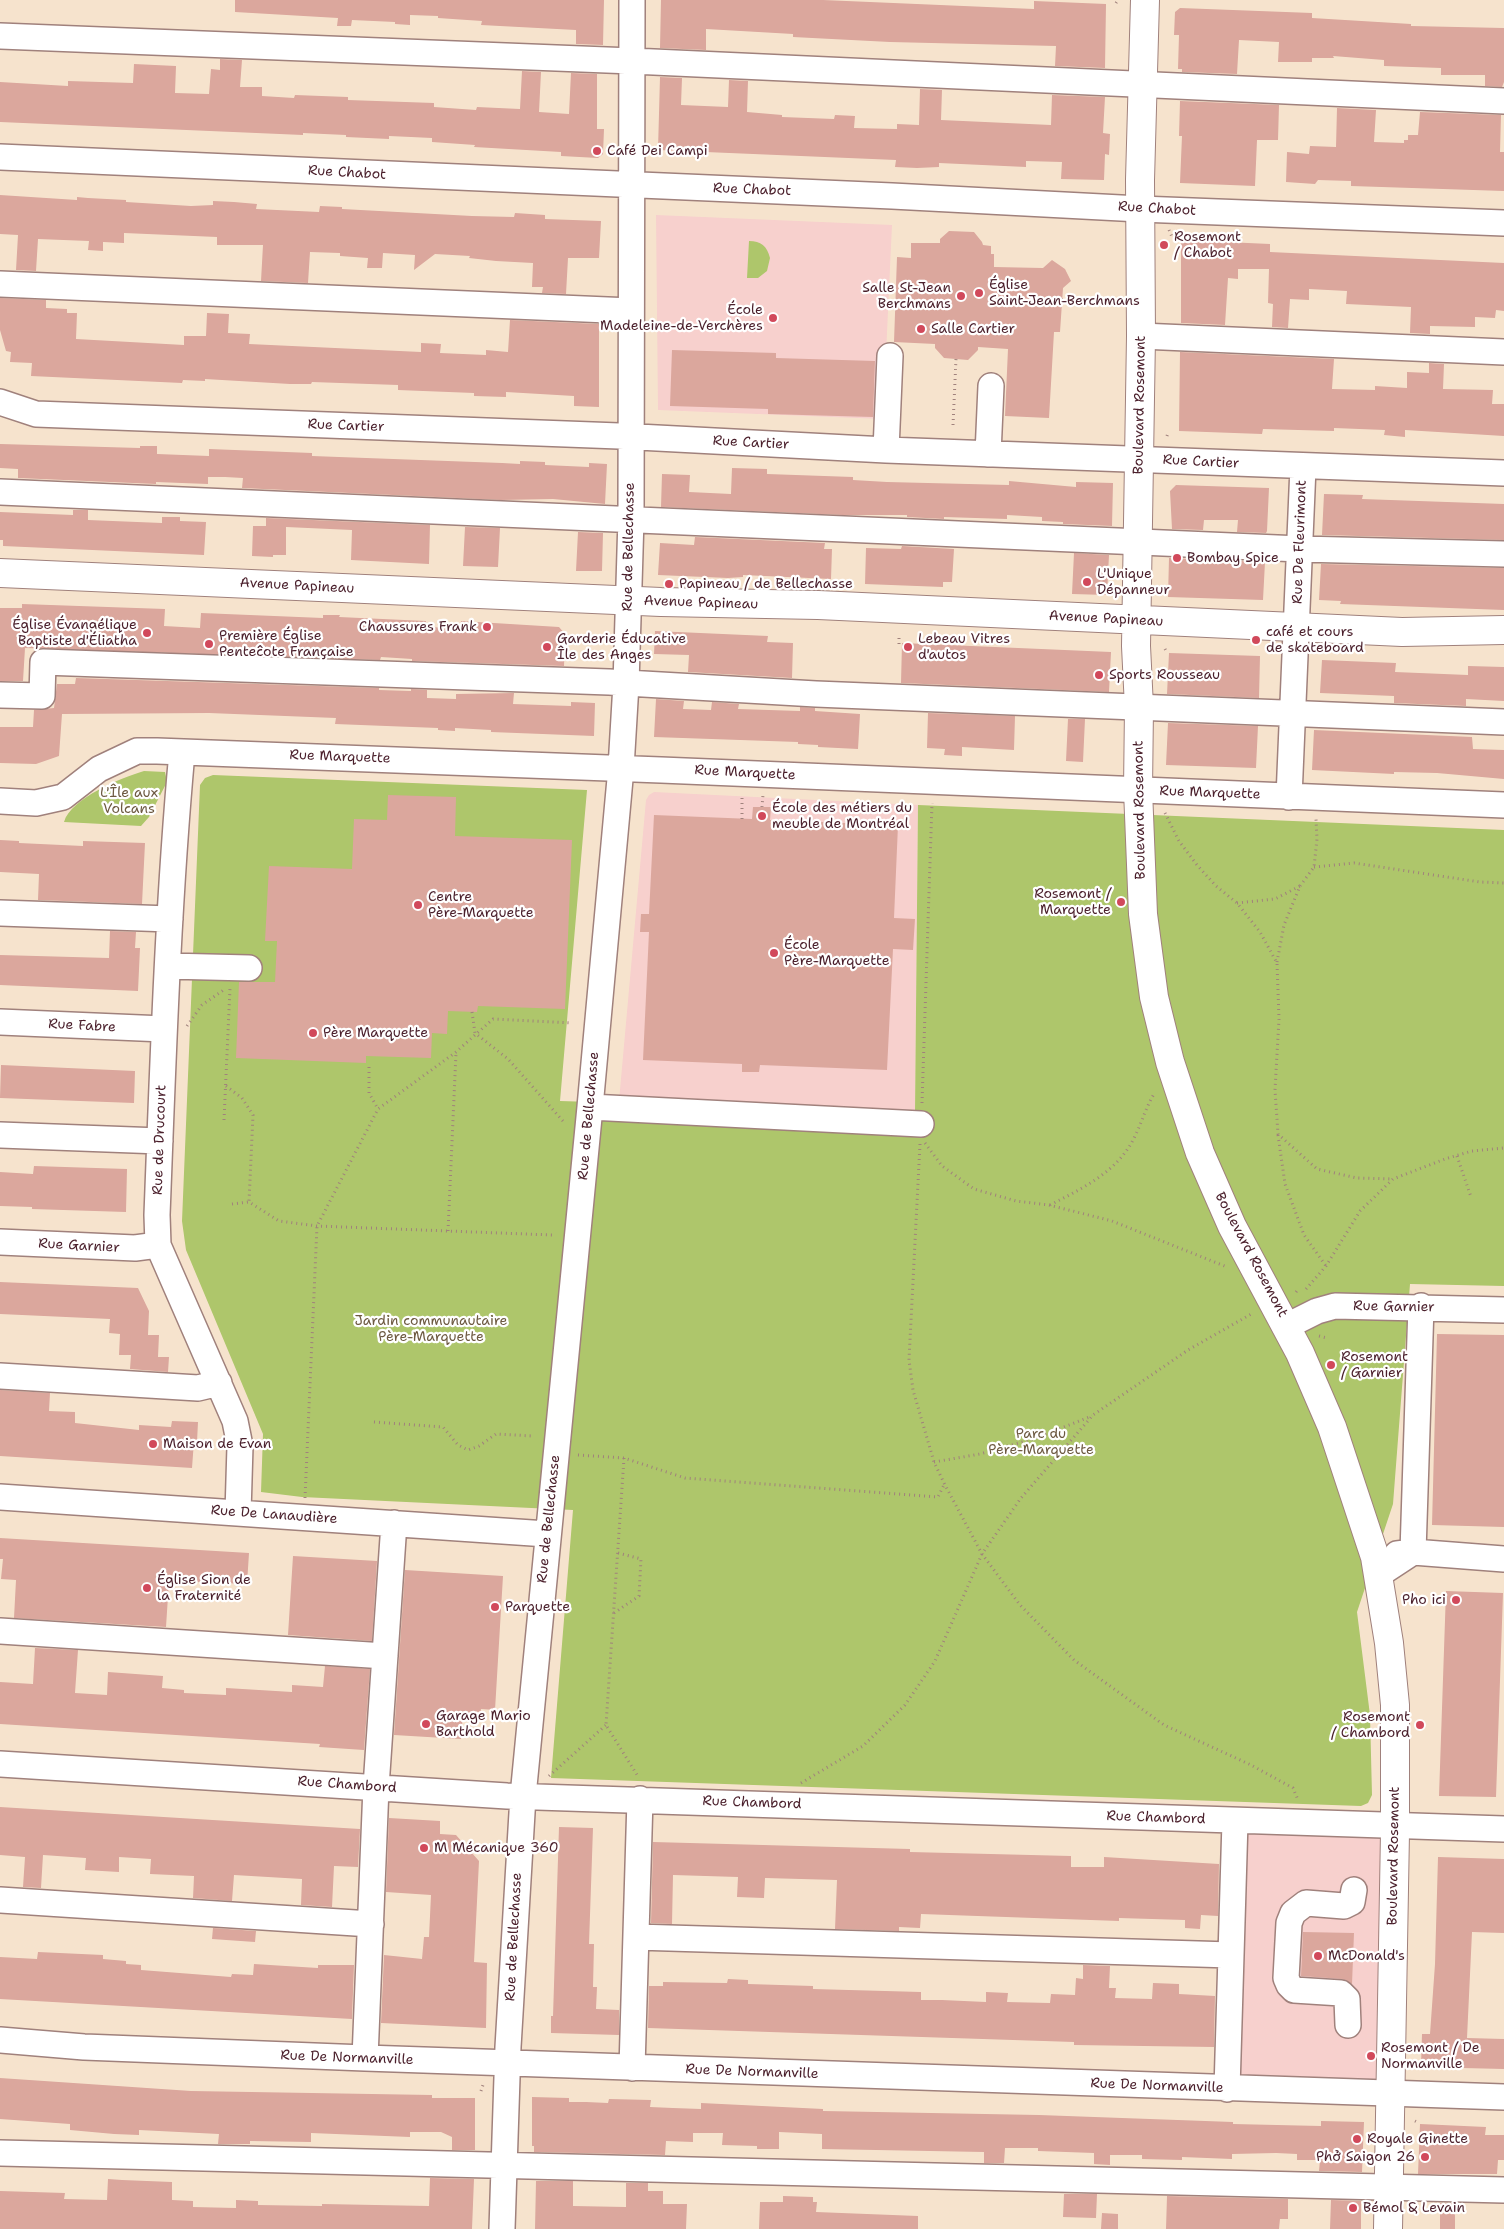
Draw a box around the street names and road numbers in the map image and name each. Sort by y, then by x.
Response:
street label: Rue Chabot [307,163,387,183]
street label: Rue Chabot [713,180,791,200]
street label: Rue Chabot [1117,199,1197,219]
street label: Boulevard Rosemont [1130,335,1150,475]
street label: Rue Cartier [307,416,385,436]
street label: Rue Cartier [712,433,790,453]
street label: Rue Cartier [1162,452,1240,472]
street label: Rue De Fleurimont [1289,480,1311,604]
street label: Rue de Bellechasse [619,482,639,612]
street label: Avenue Papineau [239,575,355,597]
street label: Avenue Papineau [643,593,759,613]
street label: Avenue Papineau [1048,608,1164,630]
street label: Boulevard Rosemont [1130,740,1150,880]
street label: Rue Marquette [289,747,391,767]
street label: Rue Marquette [694,762,796,784]
street label: Rue Marquette [1159,783,1261,803]
street label: Rue Fabre [48,1016,116,1036]
street label: Rue de Bellechasse [575,1051,603,1181]
street label: Rue de Drucourt [150,1085,170,1195]
street label: Boulevard Rosemont [1211,1190,1291,1320]
street label: Rue Garnier [38,1235,120,1257]
street label: Rue Garnier [1353,1298,1435,1316]
street label: Rue de Bellechasse [534,1454,564,1584]
street label: Rue De Lanaudière [210,1502,338,1528]
street label: Rue Chambord [297,1773,397,1797]
street label: Boulevard Rosemont [1384,1786,1404,1926]
street label: Rue Chambord [702,1793,802,1813]
street label: Rue Chambord [1106,1808,1206,1828]
street label: Rue de Bellechasse [502,1872,526,2002]
street label: Rue De Normanville [280,2047,414,2069]
street label: Rue De Normanville [685,2061,819,2083]
street label: Rue De Normanville [1090,2075,1224,2097]

